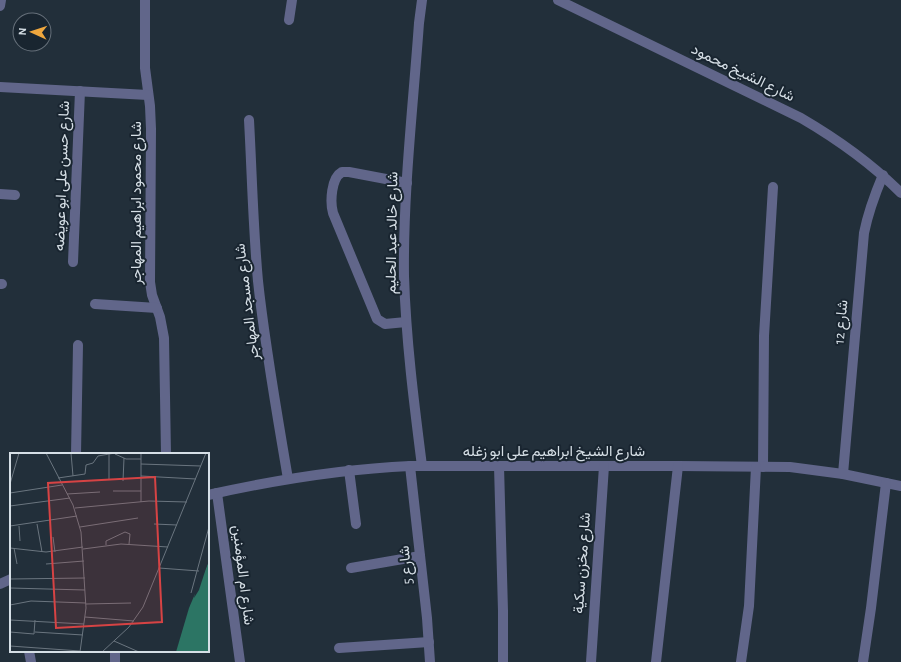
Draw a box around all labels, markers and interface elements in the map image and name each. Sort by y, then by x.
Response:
north arrow [12,12,52,52]
text: N [17,27,28,36]
street label: شارع الشيخ محمود [688,42,797,107]
street label: شارع حسن على ابو عويضه [52,100,75,251]
street label: شارع محمود ابراهيم المهاجر [129,121,147,286]
street label: شارع خالد عبد الحليم [383,171,404,294]
street label: شارع مسجد المهاجر [232,242,265,362]
street label: شارع 12 [832,299,853,345]
street label: شارع الشيخ ابراهيم على ابو زغله [463,444,645,462]
inset map [10,453,209,652]
street label: شارع مخزن سكية [571,512,596,614]
street label: شارع ام المؤمنين [226,524,257,626]
street label: شارع 5 [396,544,418,585]

